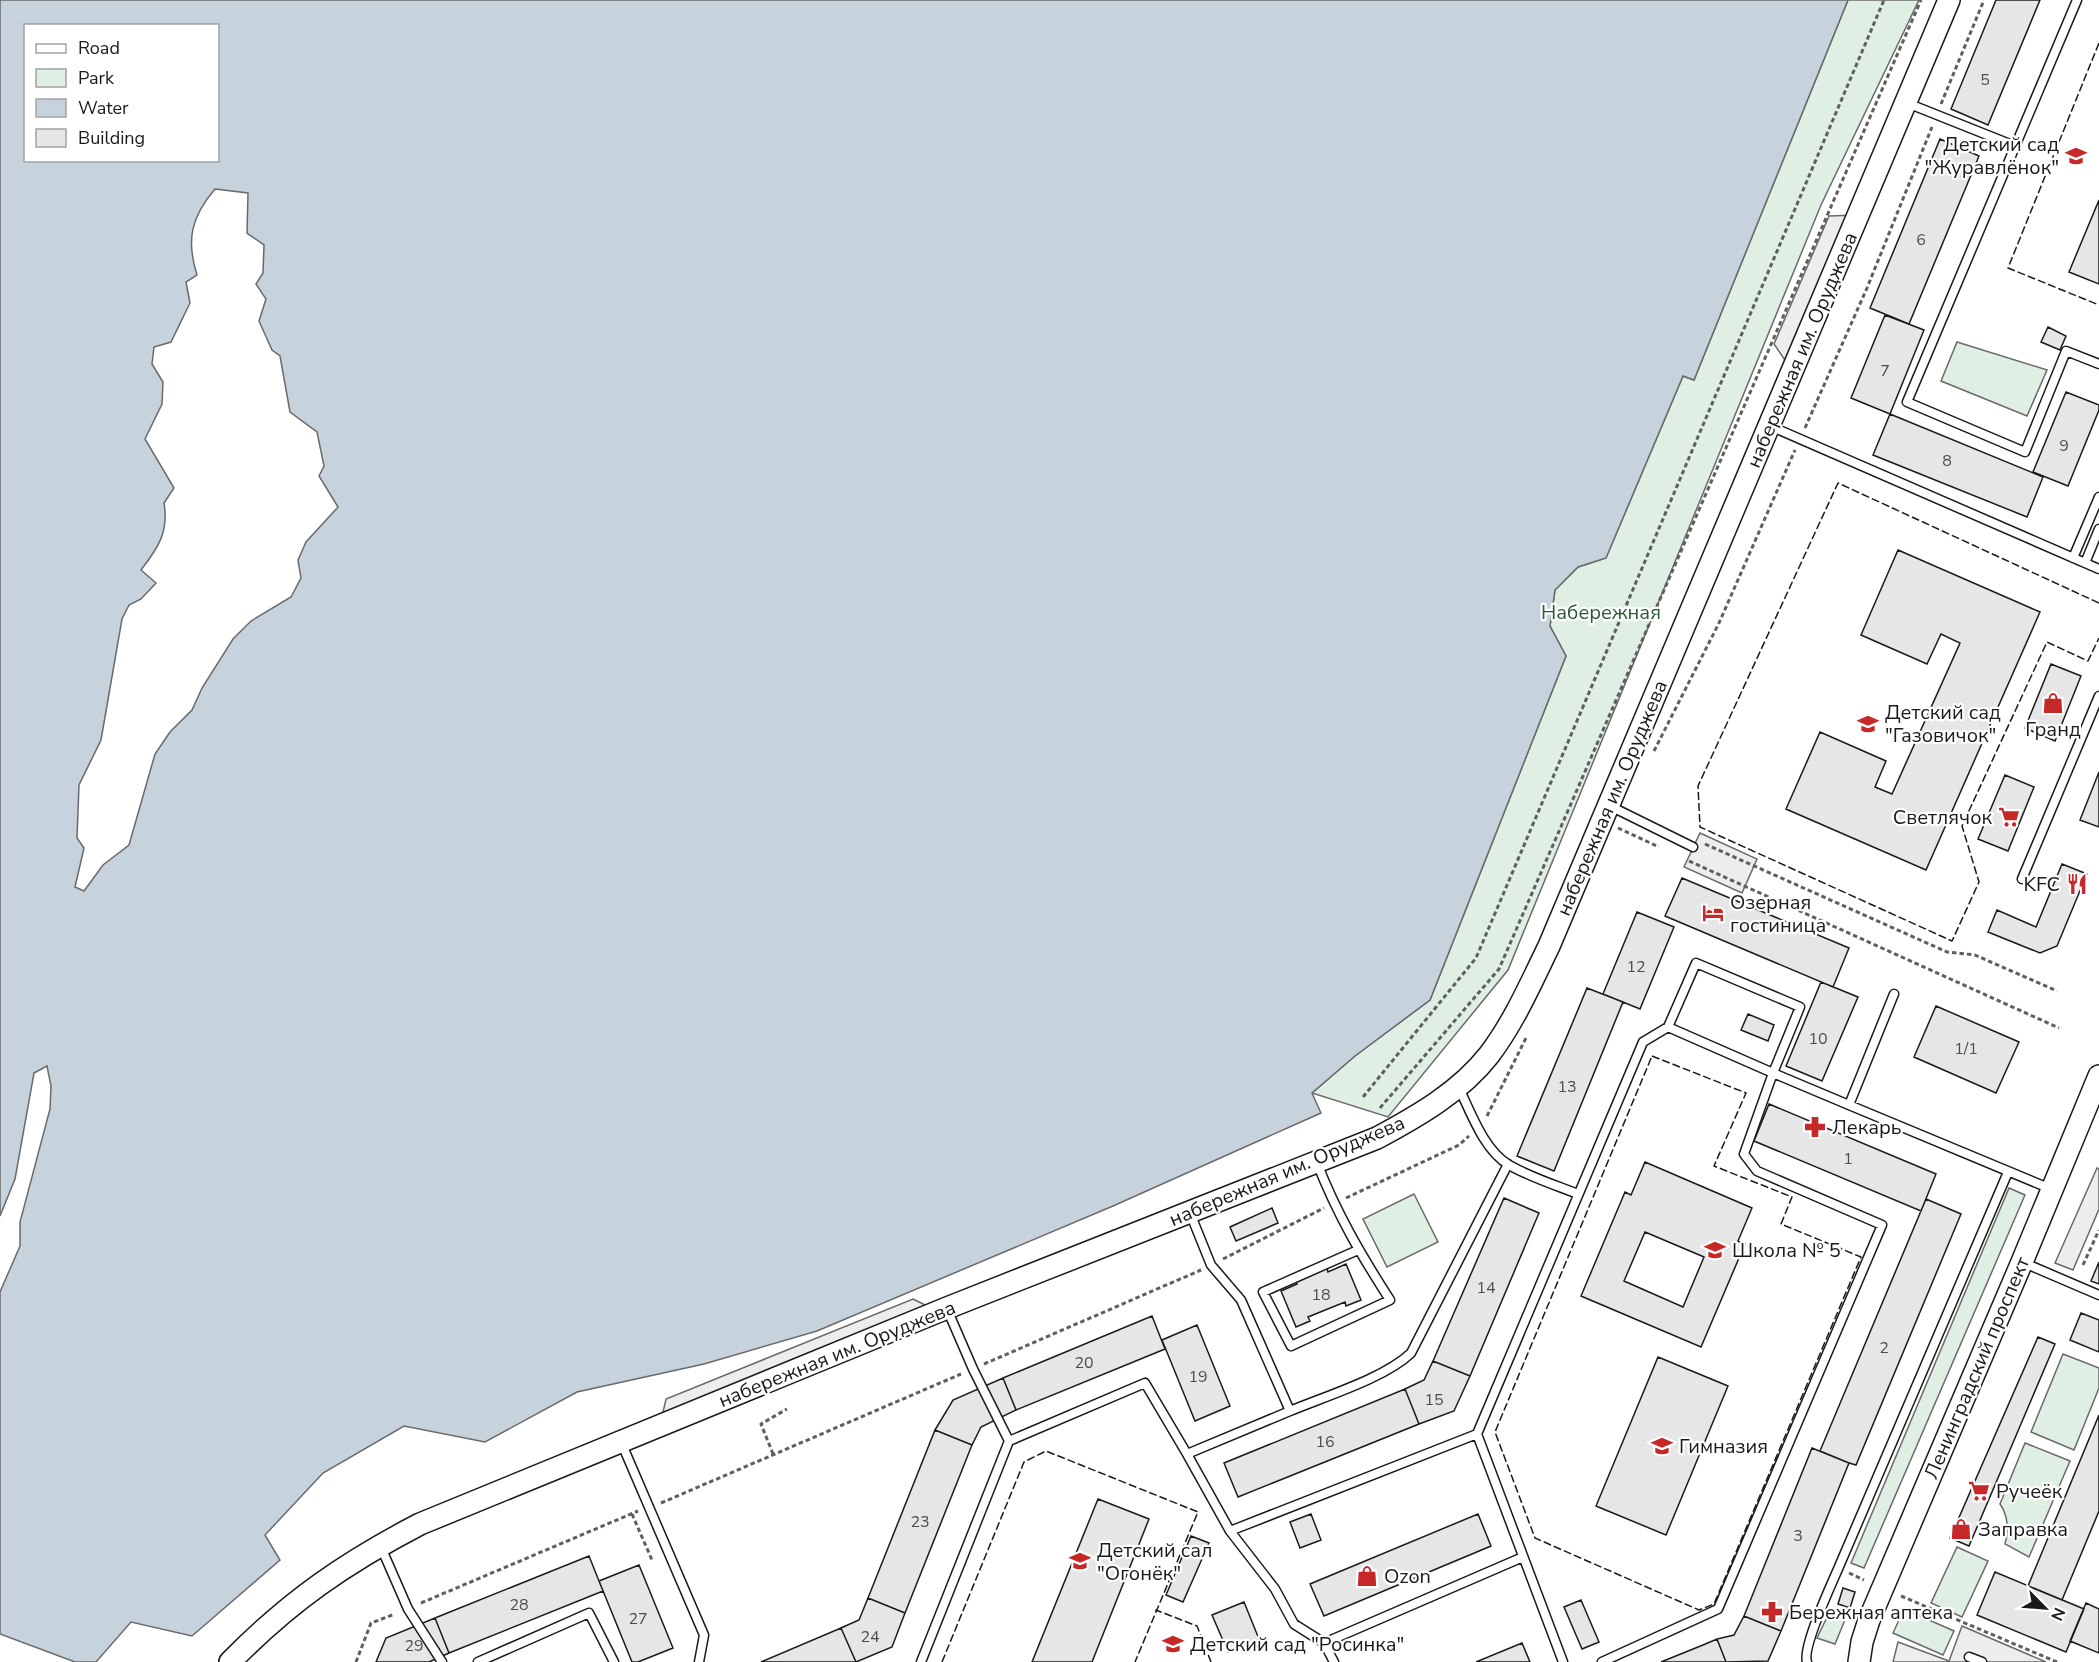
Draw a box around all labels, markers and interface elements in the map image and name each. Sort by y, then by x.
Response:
legend [24,24,219,162]
text: Road [78,36,120,60]
text: Park [78,66,115,90]
house number: 5 [1980,69,1990,91]
text: Water [78,96,129,120]
text: Building [78,126,145,150]
place label: Детский сад "Журавлёнок" [1925,131,2059,181]
school or university icon: Детский сад "Журавлёнок" [2064,144,2088,168]
street label: набережная им. Оруджева [1740,228,1864,472]
house number: 6 [1916,229,1926,251]
house number: 7 [1880,360,1890,382]
house number: 9 [2059,435,2069,457]
house number: 8 [1942,450,1952,472]
park label: Набережная [1541,599,1661,626]
street label: набережная им. Оруджева [1550,676,1674,920]
shop icon: Гранд [2041,691,2065,715]
place label: Детский сад "Газовичок" [1885,699,2001,749]
school or university icon: Детский сад "Газовичок" [1856,712,1880,736]
place label: Гранд [2025,716,2081,743]
place label: Светлячок [1893,804,1992,831]
supermarket icon: Светлячок [1997,805,2021,829]
place label: KFC [2023,871,2060,898]
restaurant icon: KFC [2065,872,2089,896]
place label: Озерная гостиница [1730,889,1826,939]
hotel icon: Озерная гостиница [1701,901,1725,925]
house number: 12 [1626,956,1646,978]
house number: 10 [1808,1028,1828,1050]
house number: 1/1 [1954,1038,1978,1060]
house number: 13 [1557,1076,1577,1098]
street label: набережная им. Оруджева [1165,1109,1409,1233]
place label: Лекарь [1832,1114,1902,1141]
pharmacy icon: Лекарь [1803,1115,1827,1139]
house number: 1 [1843,1148,1853,1170]
place label: Школа № 5 [1732,1237,1841,1264]
school or university icon: Школа № 5 [1703,1238,1727,1262]
street label: Ленинградский проспект [1918,1253,2036,1483]
house number: 14 [1476,1277,1496,1299]
house number: 18 [1311,1284,1331,1306]
street label: набережная им. Оруджева [714,1294,960,1414]
house number: 2 [1879,1337,1889,1359]
house number: 20 [1074,1352,1094,1374]
house number: 19 [1188,1366,1208,1388]
house number: 15 [1424,1389,1444,1411]
house number: 16 [1315,1431,1335,1453]
place label: Гимназия [1679,1433,1768,1460]
school or university icon: Гимназия [1650,1434,1674,1458]
place label: Ручеёк [1996,1478,2063,1505]
supermarket icon: Ручеёк [1967,1479,1991,1503]
house number: 23 [910,1511,930,1533]
place label: Заправка [1978,1516,2068,1543]
shop icon: Заправка [1949,1517,1973,1541]
house number: 3 [1793,1525,1803,1547]
place label: Детский сал "Огонёк" [1097,1537,1212,1587]
school or university icon: Детский сал "Огонёк" [1068,1549,1092,1573]
place label: Ozon [1384,1563,1431,1590]
shop icon: Ozon [1355,1564,1379,1588]
north arrow [2015,1578,2075,1638]
house number: 28 [509,1594,529,1616]
place label: Бережная аптека [1789,1599,1953,1626]
pharmacy icon: Бережная аптека [1760,1600,1784,1624]
text: N [2045,1604,2070,1624]
house number: 27 [628,1608,648,1630]
house number: 24 [860,1626,880,1648]
place label: Детский сад "Росинка" [1190,1631,1404,1658]
school or university icon: Детский сад "Росинка" [1161,1632,1185,1656]
house number: 29 [404,1635,424,1657]

